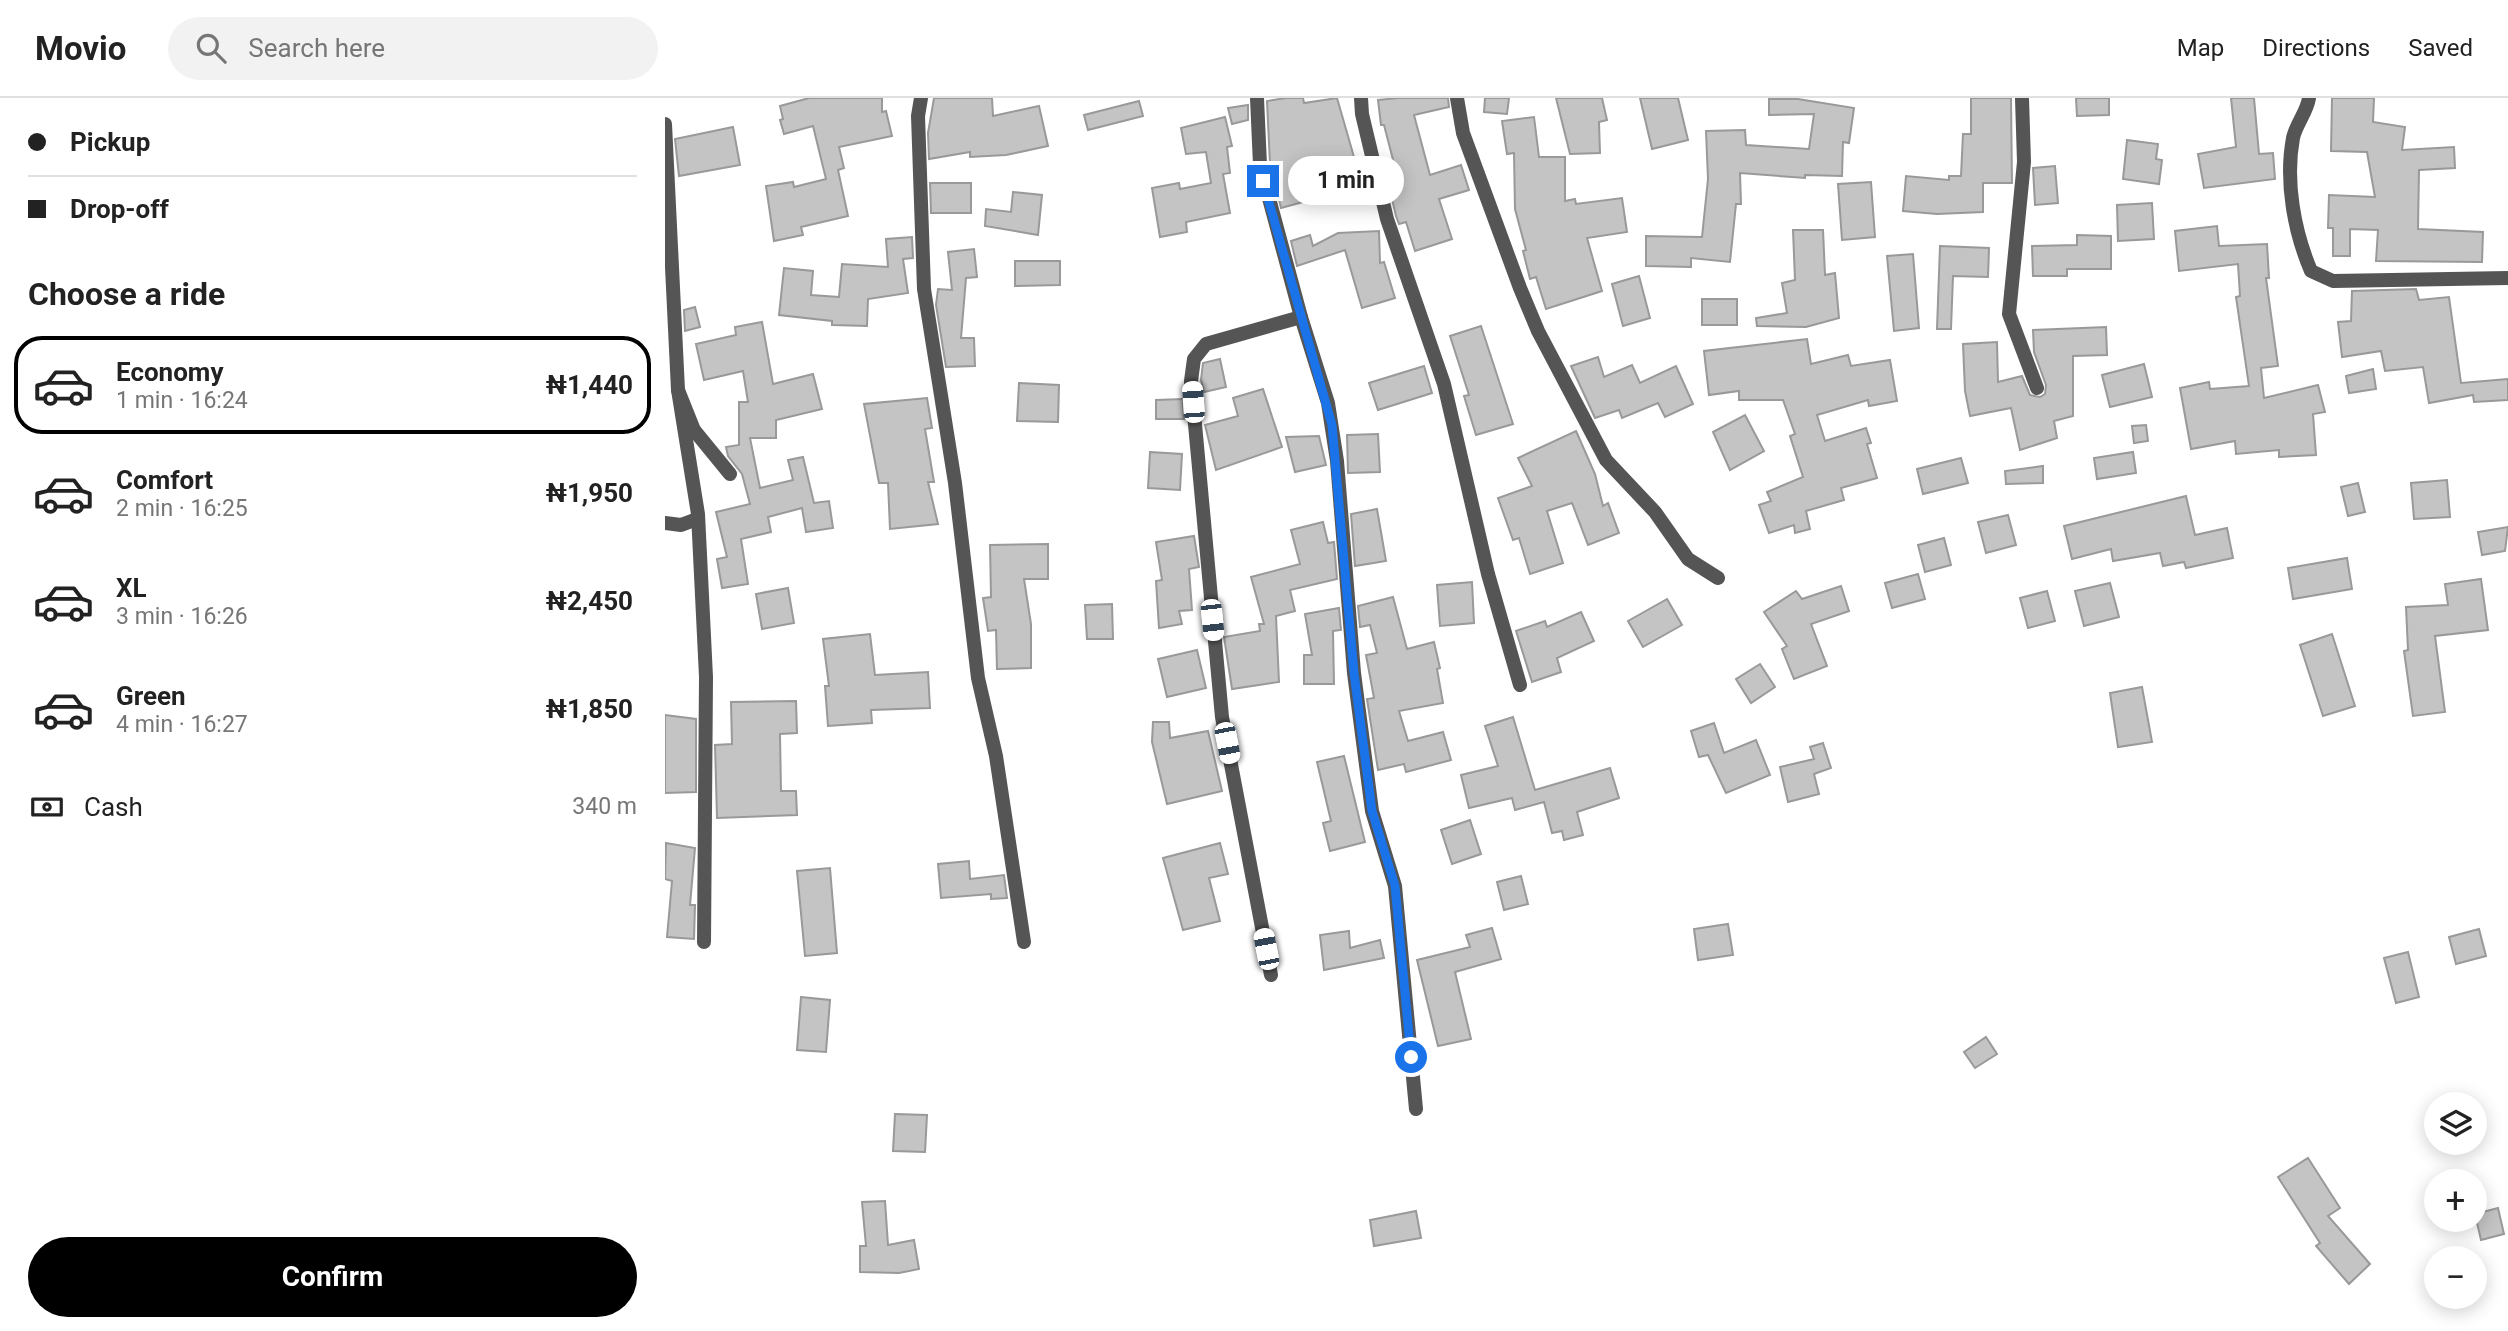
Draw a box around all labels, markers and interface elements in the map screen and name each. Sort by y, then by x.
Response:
search box [168,17,658,80]
text: Movio [35,29,126,68]
icon: search [192,29,230,67]
text: Search here [248,33,385,63]
text: Map [2177,34,2224,62]
text: Directions [2262,34,2370,62]
text: Saved [2408,34,2473,62]
text: Pickup [70,127,150,157]
callout: 1 min [1287,156,1403,206]
route end [1247,165,1279,197]
text: 1 min [1317,167,1375,194]
text: Drop-off [70,194,169,224]
text: Choose a ride [28,275,225,313]
icon: car [32,354,95,417]
text: Economy [116,357,223,387]
text: ₦1,440 [546,370,633,400]
car [1182,380,1205,424]
text: 1 min · 16:24 [116,387,248,414]
icon: car [32,462,95,525]
text: Comfort [116,465,213,495]
text: ₦1,950 [546,478,633,508]
text: 2 min · 16:25 [116,495,248,522]
icon: car [32,570,95,633]
text: XL [116,573,147,603]
text: ₦2,450 [546,586,633,616]
car [1200,598,1225,642]
text: 3 min · 16:26 [116,603,248,630]
icon: car [32,678,95,741]
text: Green [116,681,186,711]
text: ₦1,850 [546,694,633,724]
text: 4 min · 16:27 [116,711,248,738]
car [1213,720,1242,766]
icon: cash [28,788,66,826]
text: Cash [84,792,143,822]
text: 340 m [572,793,637,820]
car [1252,926,1281,972]
route start [1395,1041,1427,1073]
map controls [2424,1092,2487,1309]
button: layers [2424,1092,2487,1155]
button: + [2424,1169,2487,1232]
button: Confirm [28,1237,637,1317]
button: − [2424,1246,2487,1309]

